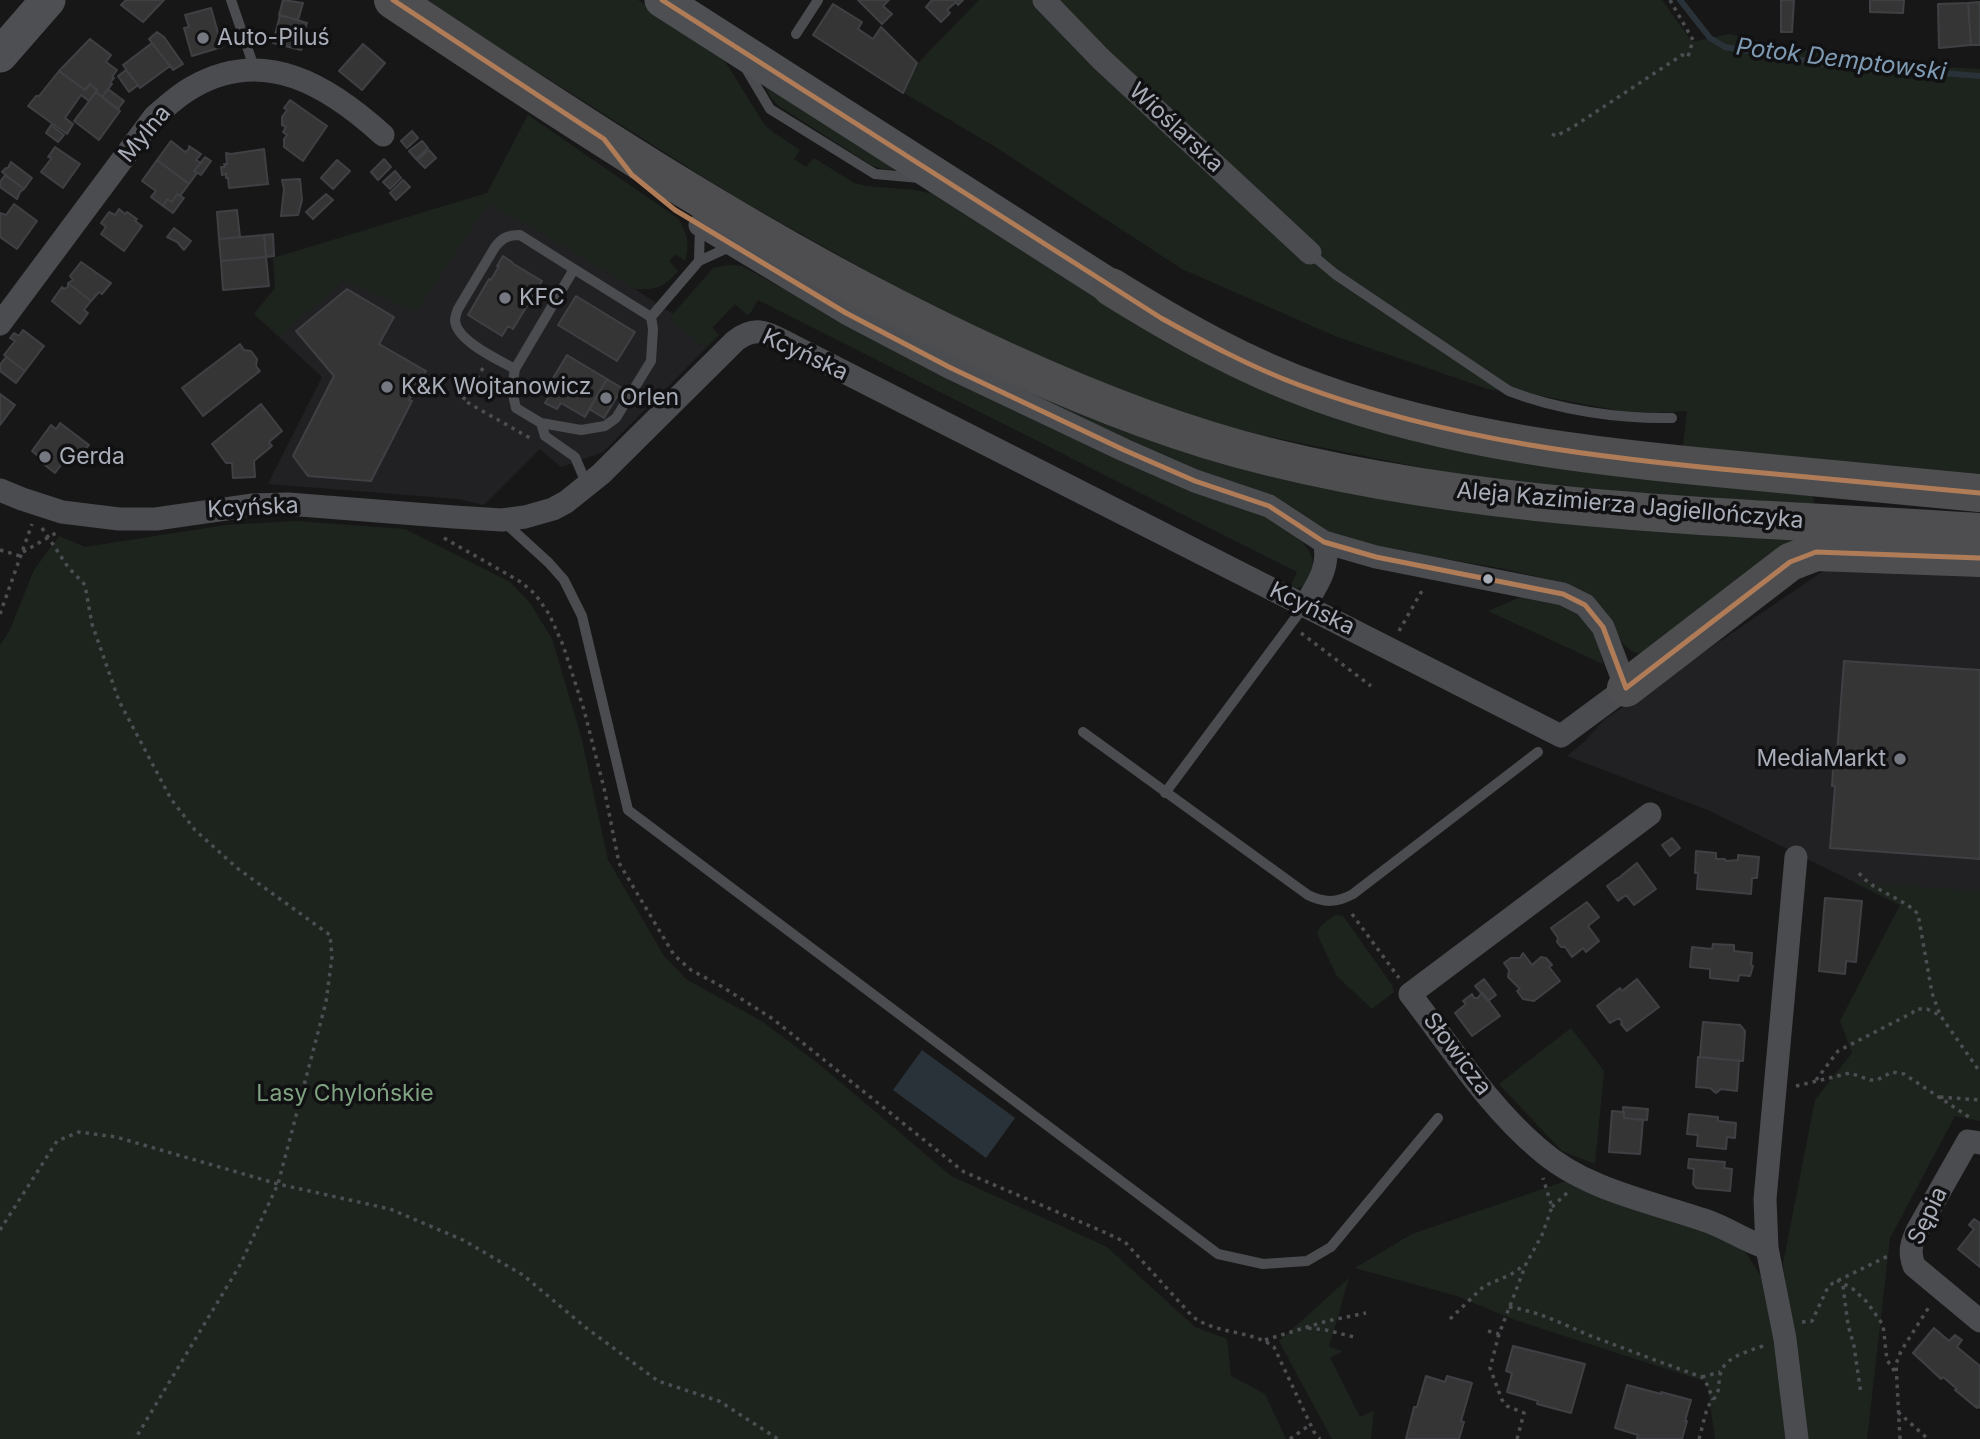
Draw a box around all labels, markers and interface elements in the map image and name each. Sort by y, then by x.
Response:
place label: Auto-Piluś [217,24,330,52]
marker: Auto-Piluś [195,30,211,46]
water label: Potok Demptowski [1734,33,1948,87]
street label: Wioślarska [1123,77,1229,179]
street label: Mylna [113,100,177,168]
place label: KFC [519,284,565,312]
marker: KFC [497,290,513,306]
street label: Kcyńska [758,323,852,387]
place label: K&K Wojtanowicz [401,373,591,401]
marker: K&K Wojtanowicz [379,379,395,395]
place label: Orlen [620,384,679,412]
marker: Orlen [598,390,614,406]
place label: Gerda [59,443,125,471]
marker: Gerda [37,449,53,465]
street label: Aleja Kazimierza Jagiellończyka [1455,477,1805,535]
street label: Kcyńska [207,492,299,524]
unlabelled marker [1481,572,1495,586]
street label: Kcyńska [1265,577,1359,641]
place label: MediaMarkt [1756,745,1886,773]
marker: MediaMarkt [1892,751,1908,767]
street label: Słowicza [1417,1007,1497,1101]
park label: Lasy Chylońskie [256,1080,434,1108]
street label: Sępia [1902,1183,1954,1249]

